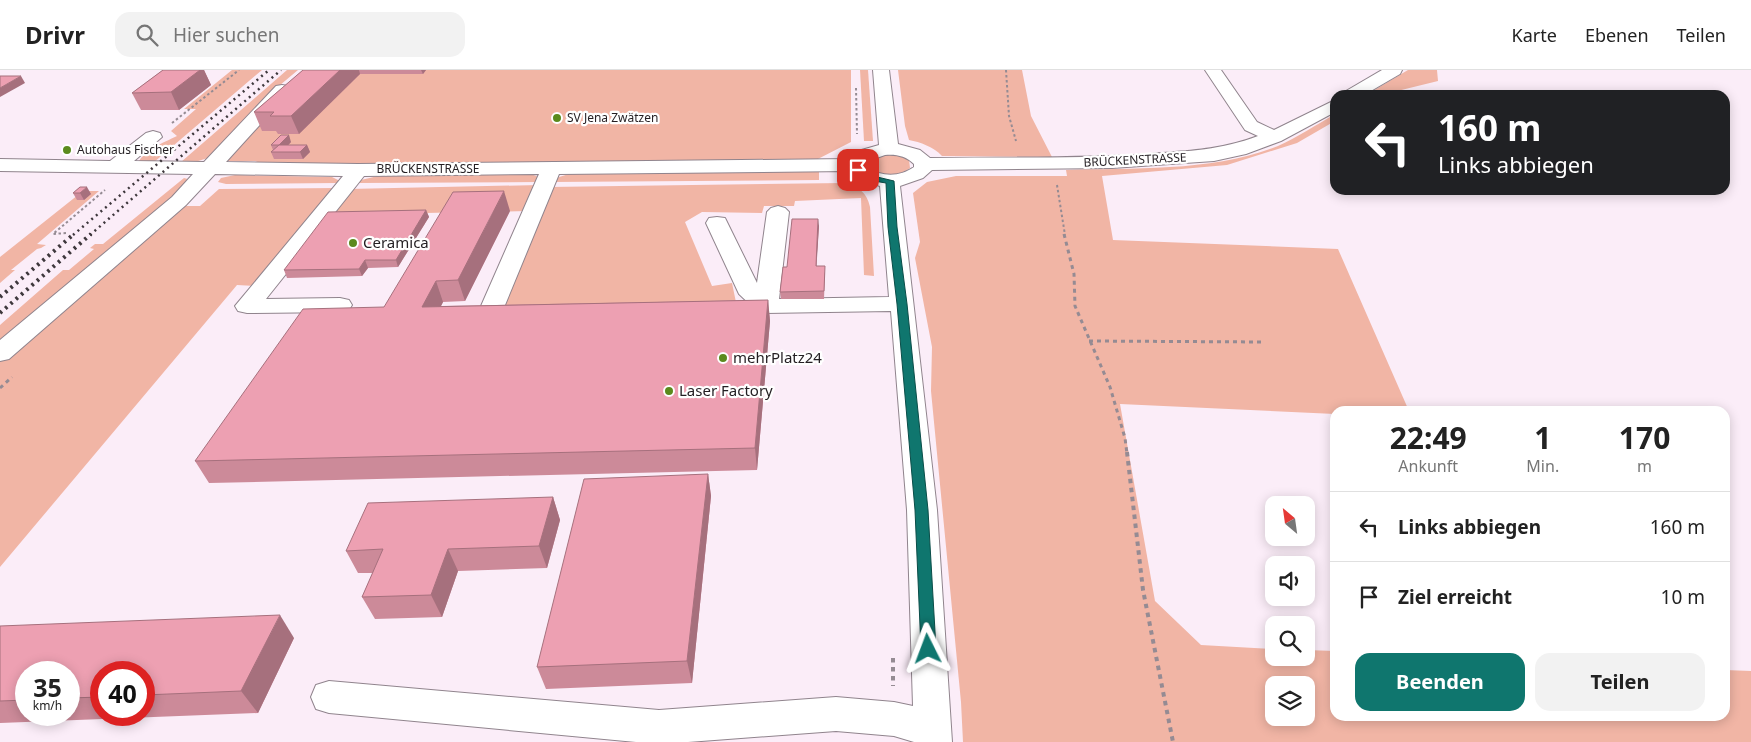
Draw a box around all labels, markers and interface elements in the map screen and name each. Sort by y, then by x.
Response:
search box [115,12,465,57]
text: Drivr [25,18,85,51]
icon: search [133,21,161,49]
text: Hier suchen [173,22,280,48]
text: Karte [1512,23,1557,47]
text: Ebenen [1585,23,1649,47]
text: Teilen [1677,23,1726,47]
text: 160 m [1438,104,1541,151]
place label: SV Jena Zwätzen [567,109,658,126]
icon: left [1355,110,1420,175]
marker: SV Jena Zwätzen [551,112,563,124]
place label: Autohaus Fischer [77,141,174,158]
marker: Autohaus Fischer [61,144,73,156]
street label: BRÜCKENSTRASSE [1083,148,1187,171]
pin [837,149,879,191]
text: Links abbiegen [1438,149,1594,179]
icon: arrive [844,156,872,184]
street label: BRÜCKENSTRASSE [376,160,480,177]
place label: Ceramica [363,232,429,252]
marker: Ceramica [347,237,359,249]
place label: mehrPlatz24 [733,347,822,367]
marker: mehrPlatz24 [717,352,729,364]
place label: Laser Factory [679,380,773,400]
marker: Laser Factory [663,385,675,397]
text: 22:49 [1390,417,1467,458]
text: 1 [1534,417,1551,458]
text: 170 [1619,417,1670,458]
text: Ankunft [1398,455,1458,477]
text: Min. [1526,455,1559,477]
text: m [1637,455,1652,477]
north arrow [1265,496,1315,546]
map controls [1265,496,1315,726]
icon: left [1355,513,1383,541]
text: Links abbiegen [1398,514,1541,540]
text: 160 m [1650,514,1705,540]
button: sound [1265,556,1315,606]
icon: arrive [1355,583,1383,611]
text: Ziel erreicht [1398,584,1512,610]
text: 10 m [1661,584,1705,610]
button: search [1265,616,1315,666]
position arrow [901,622,953,674]
button: Beenden [1355,653,1525,711]
button: Teilen [1535,653,1705,711]
speed limit sign: 40 [90,661,155,726]
text: 35 [33,670,62,704]
button: layers [1265,676,1315,726]
text: km/h [33,697,62,714]

